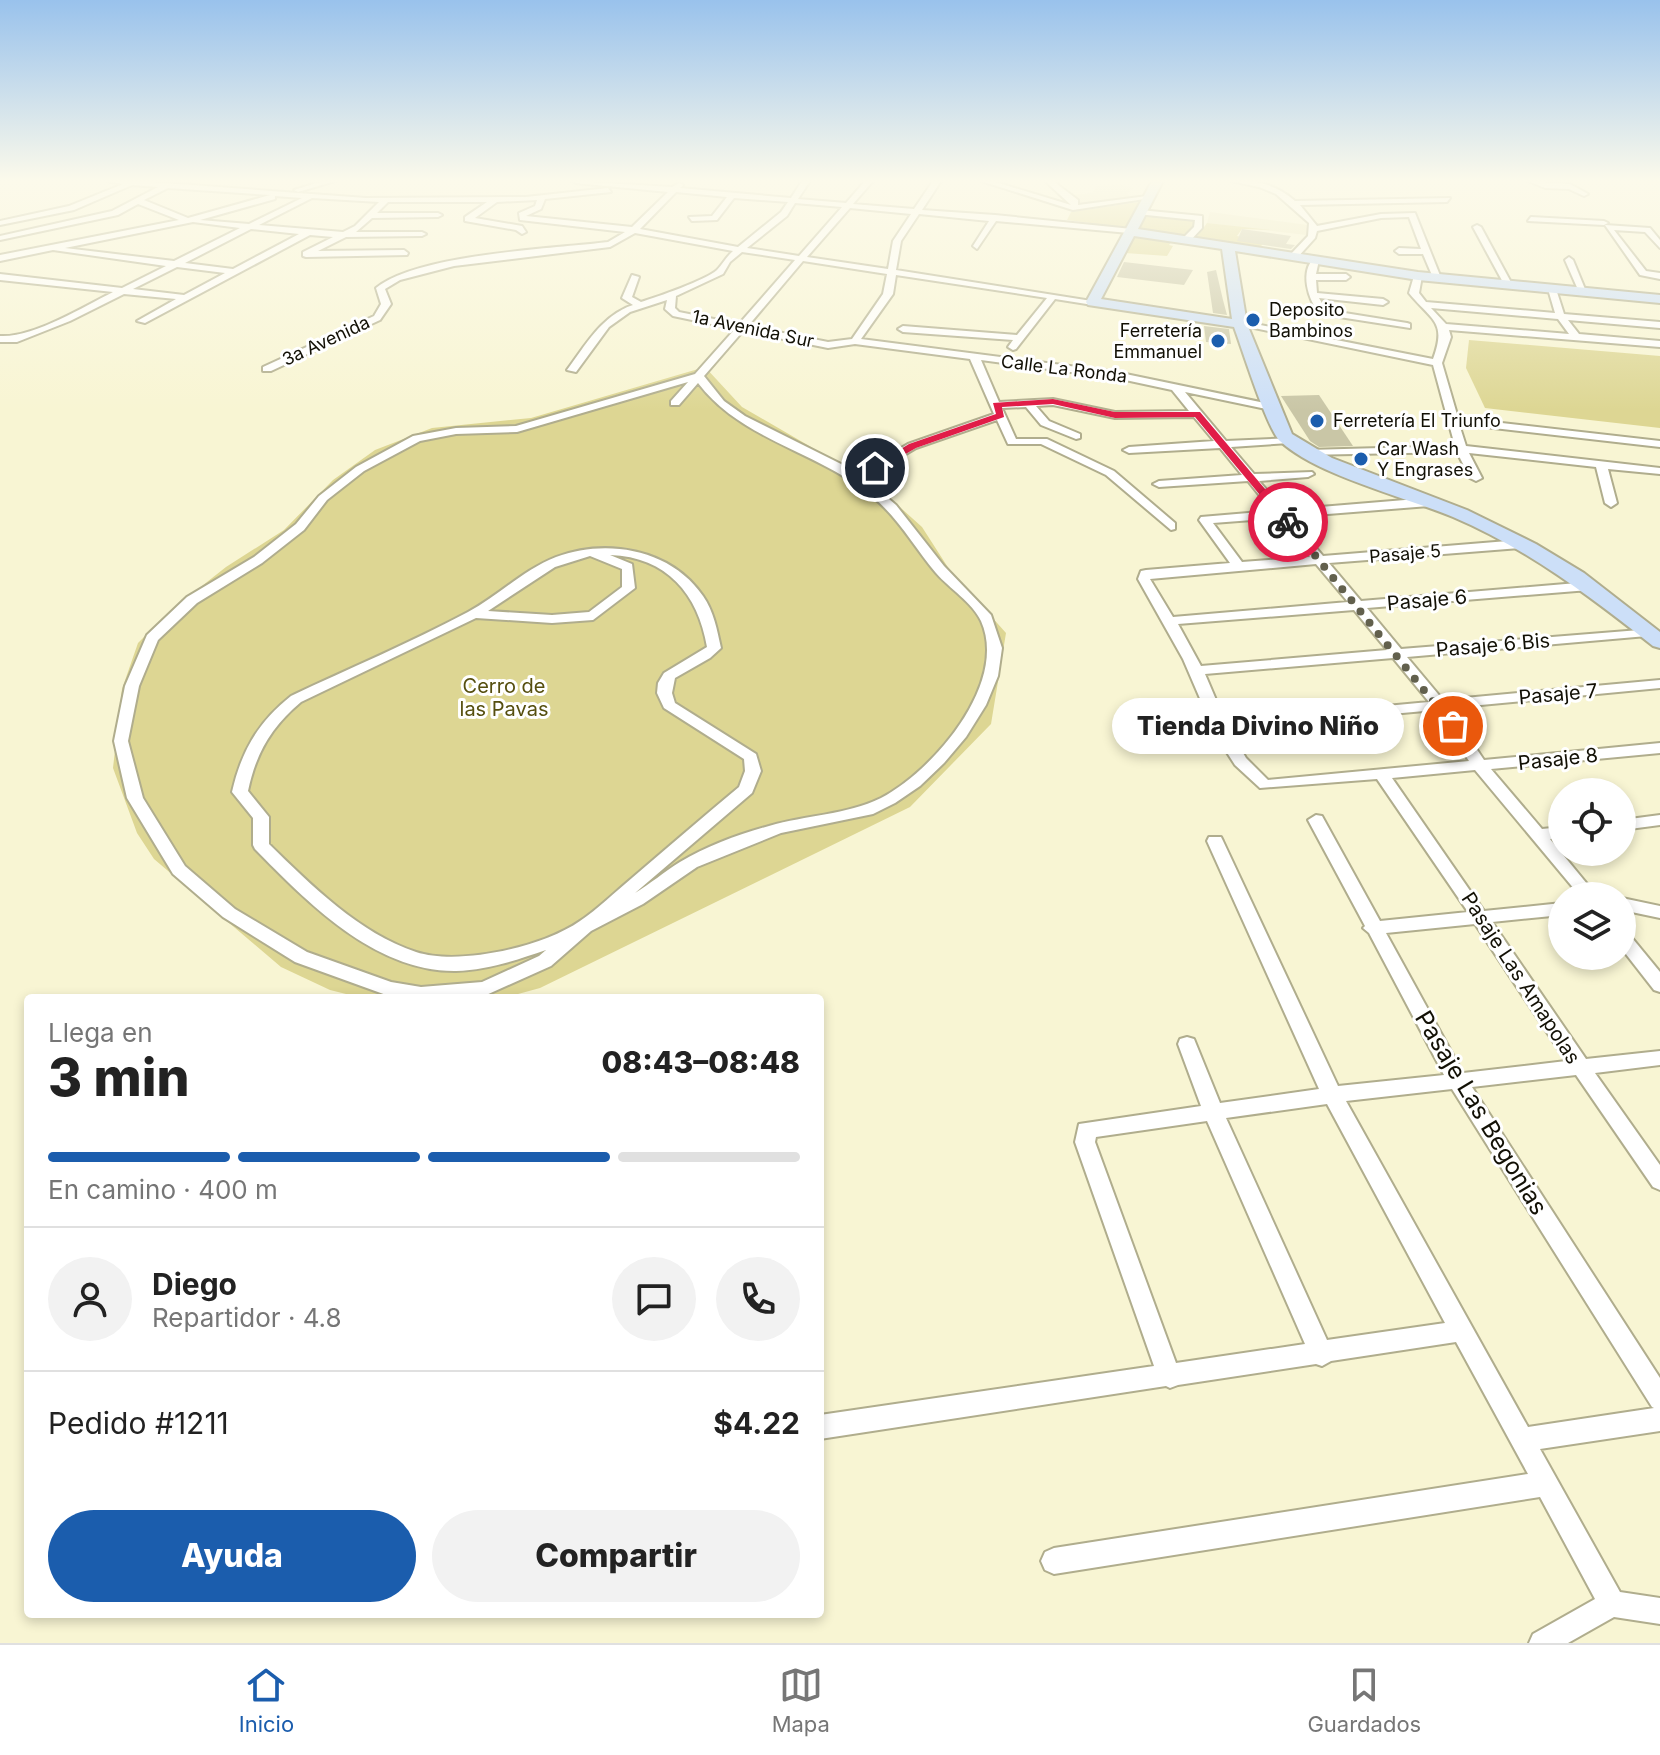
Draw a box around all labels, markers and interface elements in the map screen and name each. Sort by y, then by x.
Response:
place label: Deposito Bambinos [1269,299,1353,341]
street label: 1a Avenida Sur [690,305,816,352]
street label: 3a Avenida [279,311,373,370]
marker: Deposito Bambinos [1244,311,1262,329]
place label: Ferretería Emmanuel [1113,320,1202,362]
marker: Ferretería Emmanuel [1209,332,1227,350]
street label: Calle La Ronda [1000,350,1128,387]
place label: Ferretería El Triunfo [1333,410,1501,431]
marker: Ferretería El Triunfo [1308,412,1326,430]
pin [841,434,909,502]
place label: Car Wash Y Engrases [1377,438,1473,480]
icon: home [853,446,897,490]
marker: Car Wash Y Engrases [1352,450,1370,468]
courier [1248,482,1328,562]
icon: bike [1266,500,1310,544]
street label: Pasaje 5 [1368,540,1442,567]
street label: Pasaje 6 [1386,585,1468,615]
street label: Pasaje 6 Bis [1435,628,1551,662]
park label: Cerro de las Pavas [460,674,548,721]
street label: Pasaje 7 [1517,679,1599,709]
pin [1419,692,1487,760]
callout: Tienda Divino Niño [1113,698,1405,754]
icon: bag [1431,704,1475,748]
text: Tienda Divino Niño [1137,710,1379,741]
street label: Pasaje 8 [1517,743,1599,775]
map controls [1548,778,1636,970]
button: locate [1548,778,1636,866]
button: layers [1548,882,1636,970]
street label: Pasaje Las Amapolas [1456,888,1586,1068]
street label: Pasaje Las Begonias [1409,1005,1554,1220]
text: Llega en [48,1017,153,1048]
text: 08:43–08:48 [602,1044,800,1080]
text: 3 min [48,1046,190,1109]
text: En camino · 400 m [48,1174,278,1205]
button: person [48,1257,132,1341]
button: chat [612,1257,696,1341]
button: phone [716,1257,800,1341]
text: Diego [152,1266,237,1302]
text: Repartidor · 4.8 [152,1302,342,1333]
text: Pedido #1211 [48,1405,229,1441]
text: $4.22 [713,1405,800,1441]
button: Ayuda [48,1510,416,1602]
button: Compartir [432,1510,800,1602]
tab: Inicio [239,1663,294,1737]
tab: Mapa [772,1663,830,1737]
tab: Guardados [1307,1663,1421,1737]

